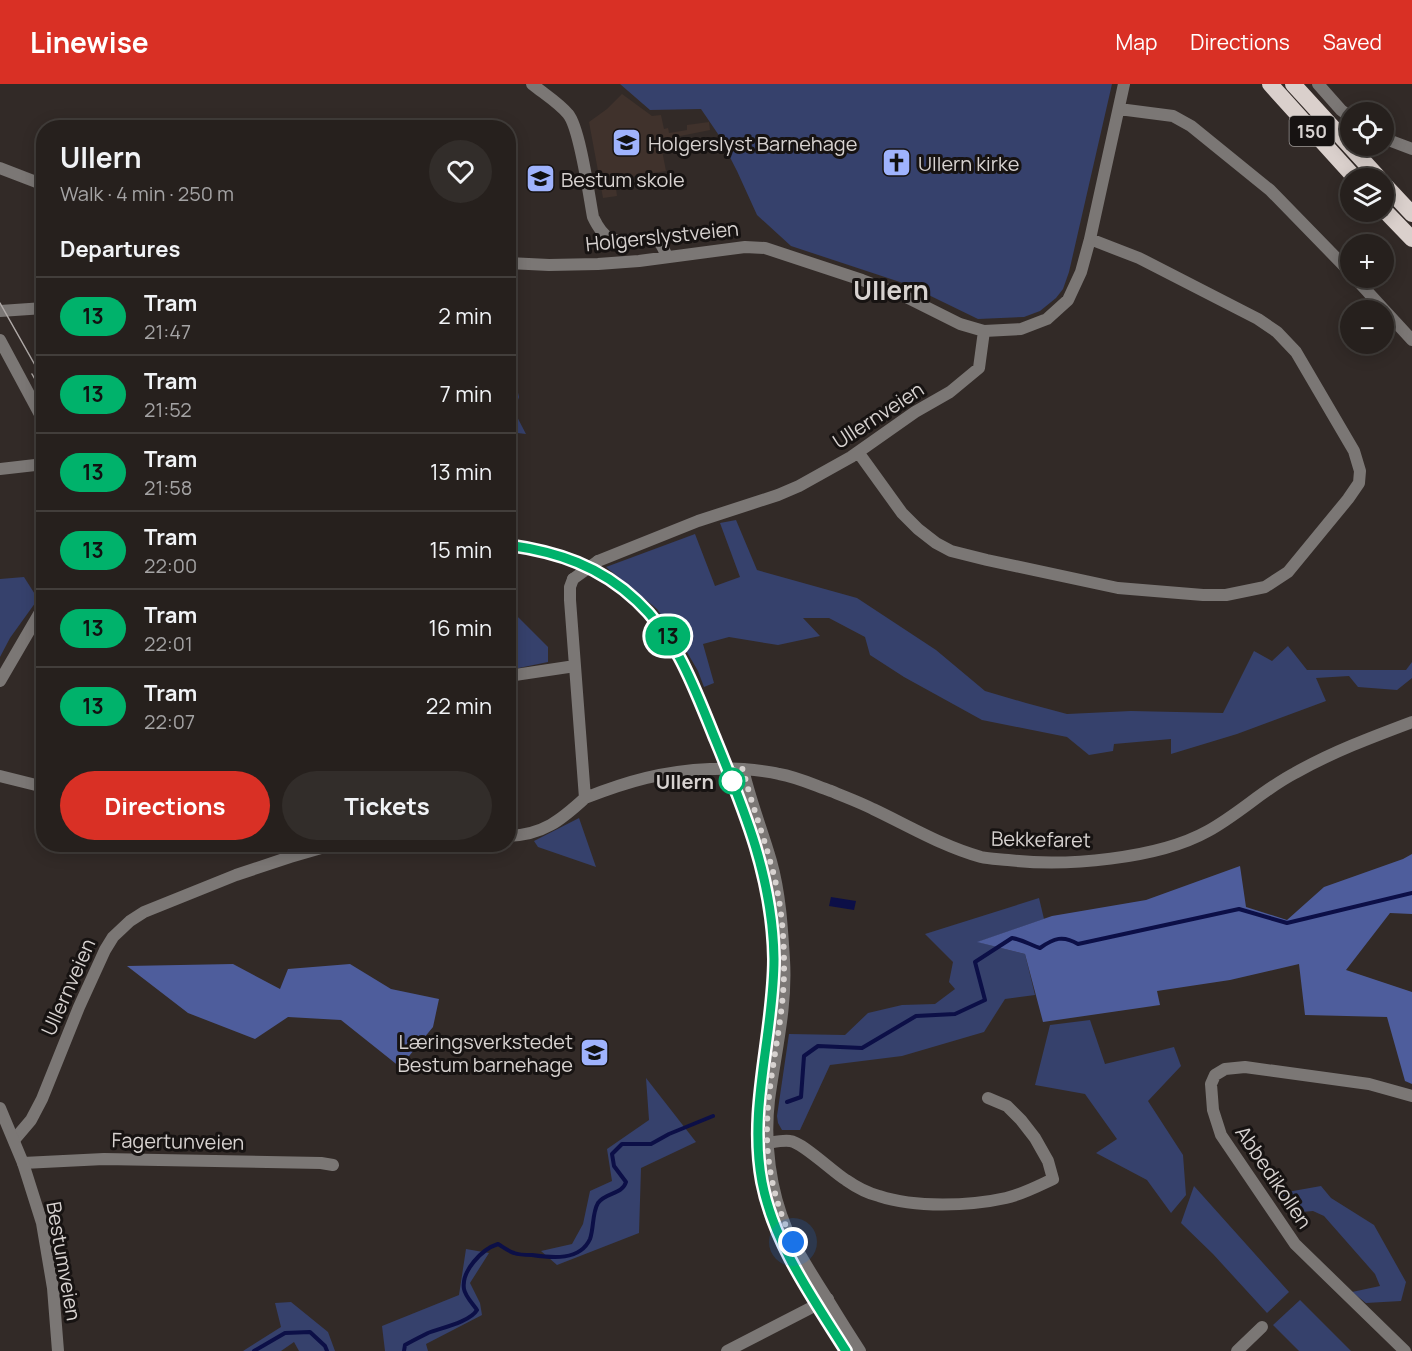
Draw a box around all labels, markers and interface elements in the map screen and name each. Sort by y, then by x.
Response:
text: Linewise [30,23,149,61]
text: Map [1116,28,1157,56]
text: Directions [1190,28,1290,56]
text: Saved [1323,28,1382,56]
map controls [1340,102,1394,354]
button: locate [1340,102,1394,156]
road number: 150 [1290,116,1334,146]
school or university icon: Holgerslyst Barnehage [611,127,643,159]
place label: Holgerslyst Barnehage [648,130,857,157]
text: Ullern [60,138,141,176]
button: heart [429,140,492,203]
church icon: Ullern kirke [881,147,913,179]
place label: Ullern kirke [918,150,1019,177]
school or university icon: Bestum skole [524,163,556,195]
place label: Bestum skole [561,166,685,193]
button: layers [1340,168,1394,222]
text: Walk · 4 min · 250 m [60,180,234,207]
street label: Holgerslystveien [584,215,740,257]
text: Departures [60,234,180,264]
button: + [1340,234,1394,288]
district label: Ullern [853,272,929,308]
text: Tram [144,288,197,318]
button: − [1340,300,1394,354]
text: 2 min [438,301,492,331]
text: 13 [82,302,104,330]
text: 21:47 [144,318,191,345]
text: Tram [144,366,197,396]
street label: Ullernveien [827,375,929,455]
text: 7 min [440,379,492,409]
text: 13 [82,380,104,408]
text: 21:52 [144,396,192,423]
text: Tram [144,444,197,474]
text: 13 min [430,457,492,487]
text: 13 [82,458,104,486]
text: 21:58 [144,474,192,501]
text: Tram [144,522,197,552]
text: 15 min [429,535,492,565]
text: 13 [82,536,104,564]
text: 22:00 [144,552,197,579]
text: Tram [144,600,197,630]
text: 16 min [429,613,492,643]
text: 13 [82,614,104,642]
line badge: 13 [641,616,695,656]
text: 13 [657,622,679,650]
text: 22:01 [144,630,193,657]
text: Tram [144,678,197,708]
text: 22 min [426,691,492,721]
text: 13 [82,692,104,720]
text: 22:07 [144,708,195,735]
place label: Ullern [656,768,714,795]
marker: Ullern [719,768,745,794]
button: Directions [60,771,270,840]
button: Tickets [282,771,492,840]
street label: Bekkefaret [991,825,1091,853]
street label: Ullernveien [35,934,101,1040]
place label: Læringsverkstedet Bestum barnehage [398,1028,573,1078]
school or university icon: Læringsverkstedet Bestum barnehage [578,1036,610,1068]
street label: Abbedikollen [1230,1120,1318,1234]
street label: Fagertunveien [111,1126,245,1156]
street label: Bestumveien [40,1199,88,1323]
your location [778,1227,808,1257]

